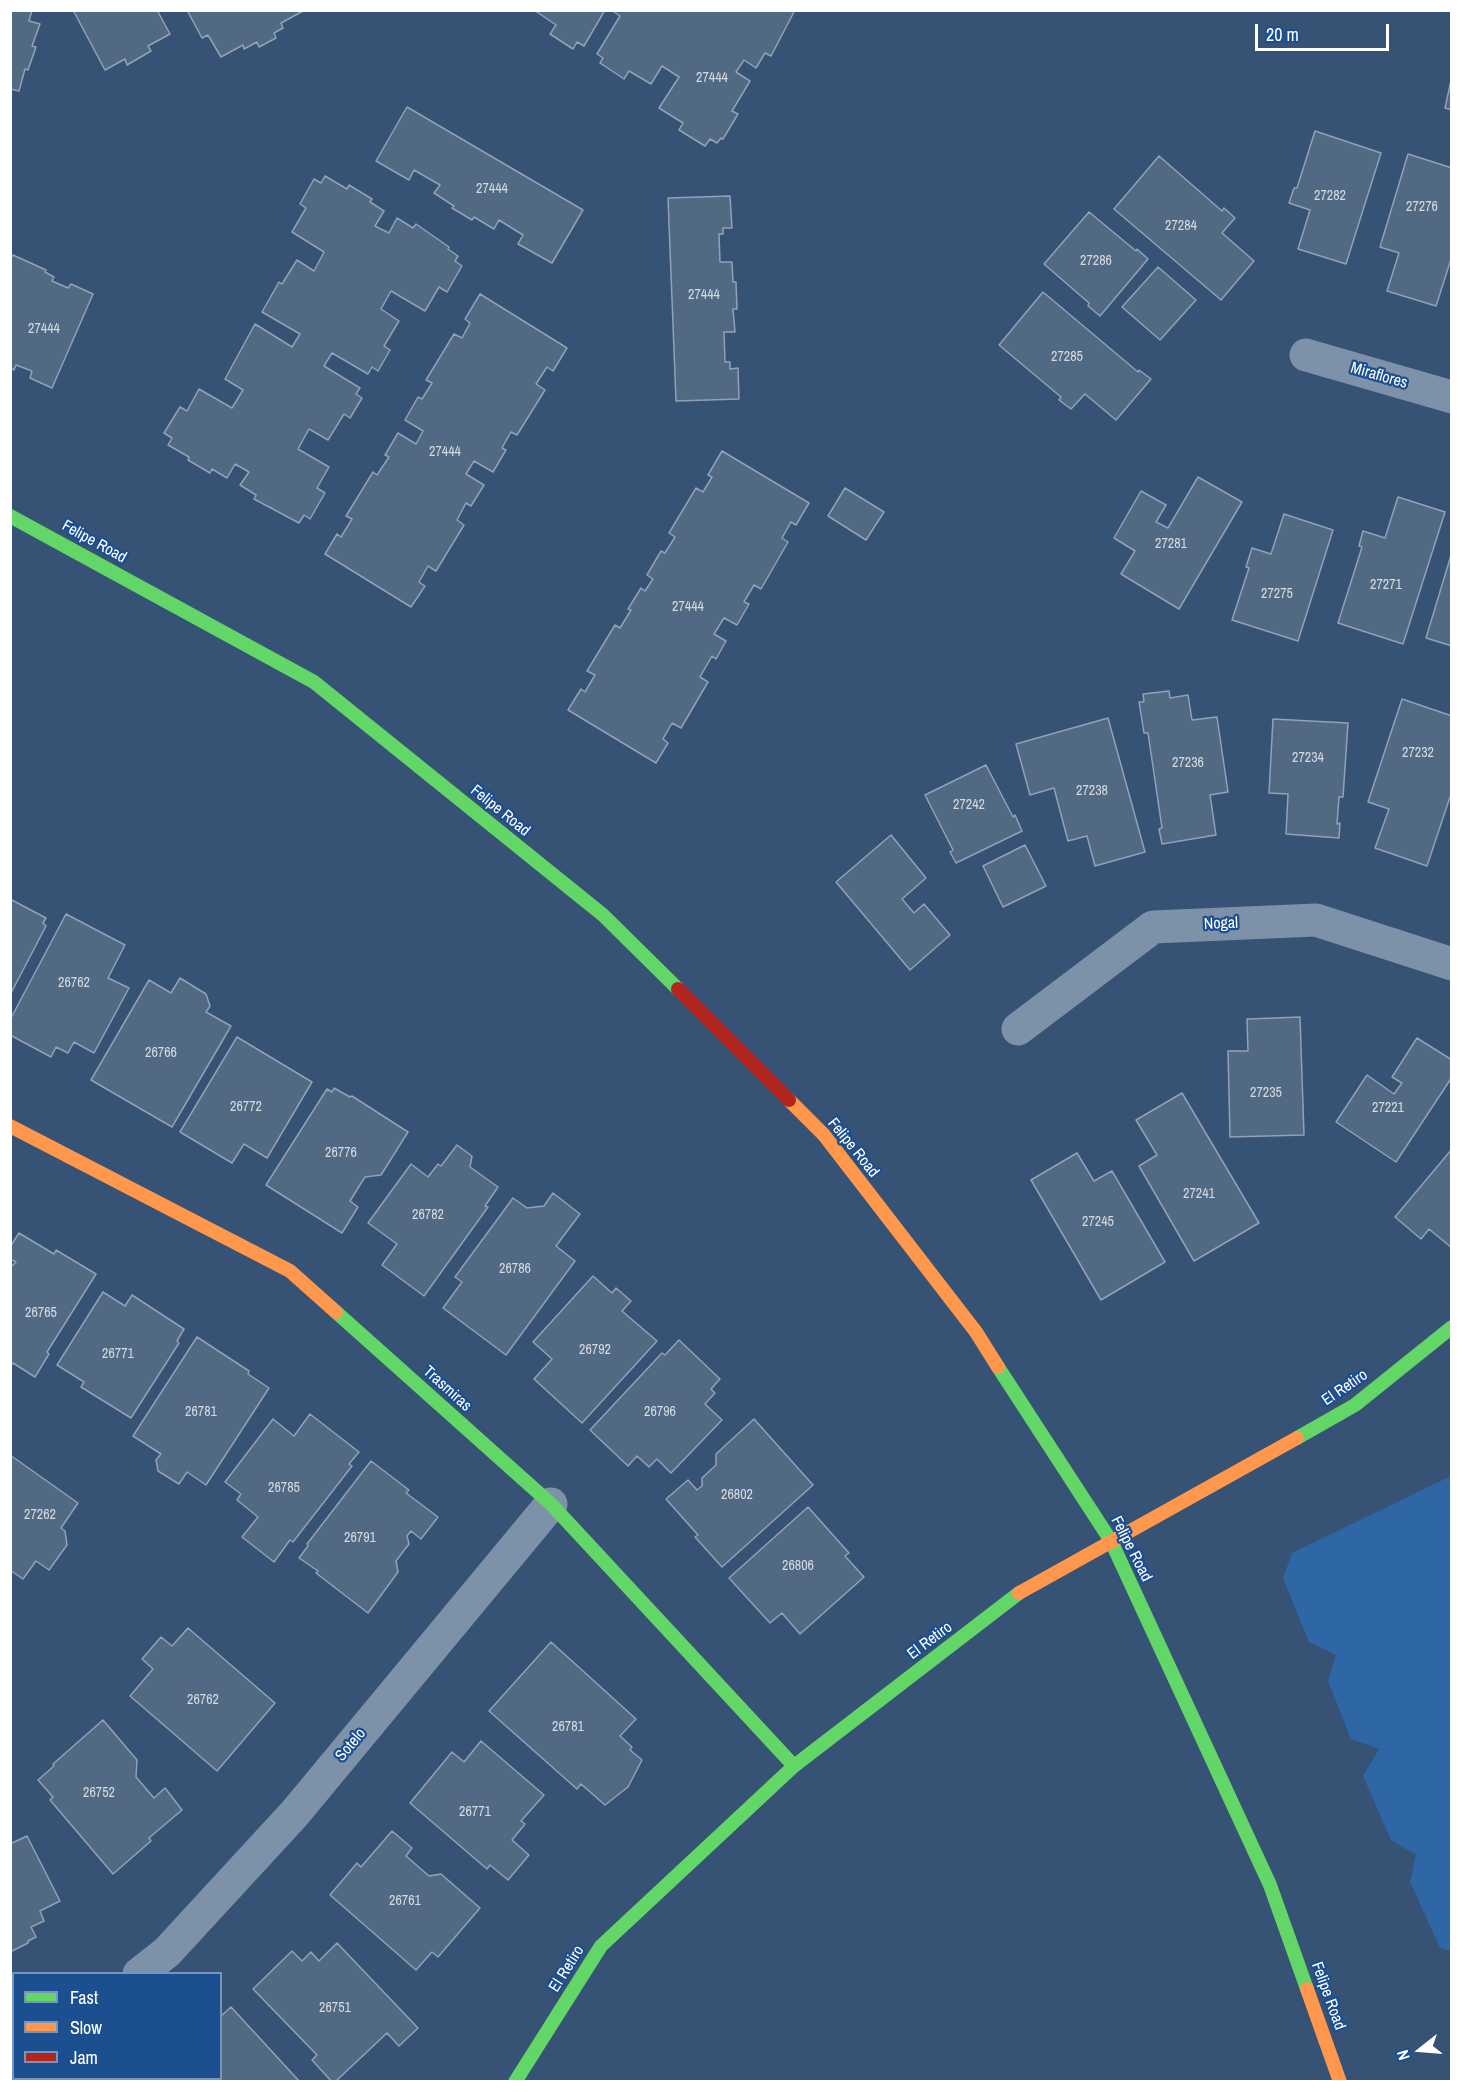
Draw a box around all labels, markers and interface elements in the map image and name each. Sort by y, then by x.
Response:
scale bar [1258,12,1392,50]
text: 20 m [1266,22,1299,47]
house number: 27444 [696,70,728,86]
house number: 27444 [476,181,508,197]
house number: 27282 [1314,188,1346,204]
house number: 27276 [1406,199,1438,215]
house number: 27284 [1165,218,1197,234]
house number: 27286 [1080,253,1112,269]
house number: 27444 [688,287,720,303]
house number: 27444 [28,321,60,337]
house number: 27285 [1051,349,1083,365]
street label: Miraflores [1348,359,1410,393]
house number: 27444 [429,444,461,460]
street label: Felipe Road [58,516,130,568]
house number: 27281 [1155,536,1187,552]
house number: 27271 [1370,577,1402,593]
house number: 27275 [1261,586,1293,602]
house number: 27444 [672,599,704,615]
house number: 27232 [1402,745,1434,761]
house number: 27234 [1292,750,1324,766]
house number: 27236 [1172,755,1204,771]
street label: Felipe Road [466,781,534,841]
house number: 27238 [1076,783,1108,799]
house number: 27242 [953,797,985,813]
street label: Nogal [1204,914,1238,934]
house number: 26762 [58,975,90,991]
house number: 26766 [145,1045,177,1061]
house number: 27235 [1250,1085,1282,1101]
house number: 26772 [230,1099,262,1115]
house number: 27221 [1372,1100,1404,1116]
street label: Felipe Road [823,1114,883,1182]
house number: 26776 [325,1145,357,1161]
house number: 27241 [1183,1186,1215,1202]
house number: 26782 [412,1207,444,1223]
house number: 27245 [1082,1214,1114,1230]
house number: 26786 [499,1261,531,1277]
house number: 26765 [25,1305,57,1321]
house number: 26792 [579,1342,611,1358]
house number: 26771 [102,1346,134,1362]
street label: Trasmiras [419,1362,475,1416]
street label: El Retiro [1318,1366,1372,1410]
house number: 26781 [185,1404,217,1420]
house number: 26796 [644,1404,676,1420]
house number: 26785 [268,1480,300,1496]
house number: 26802 [721,1487,753,1503]
house number: 27262 [24,1507,56,1523]
street label: Felipe Road [1106,1513,1156,1585]
house number: 26791 [344,1530,376,1546]
house number: 26806 [782,1558,814,1574]
street label: El Retiro [904,1618,956,1664]
house number: 26762 [187,1692,219,1708]
house number: 26781 [552,1719,584,1735]
street label: Sotelo [332,1725,370,1765]
house number: 26752 [83,1785,115,1801]
house number: 26771 [459,1804,491,1820]
house number: 26761 [389,1893,421,1909]
street label: El Retiro [545,1942,589,1996]
street label: Felipe Road [1307,1959,1349,2033]
legend [12,1972,222,2080]
text: Fast [70,1985,98,2010]
house number: 26751 [319,2000,351,2016]
text: Slow [70,2015,102,2040]
north arrow [1390,2020,1450,2080]
text: Jam [70,2045,98,2070]
text: N [1391,2048,1415,2063]

